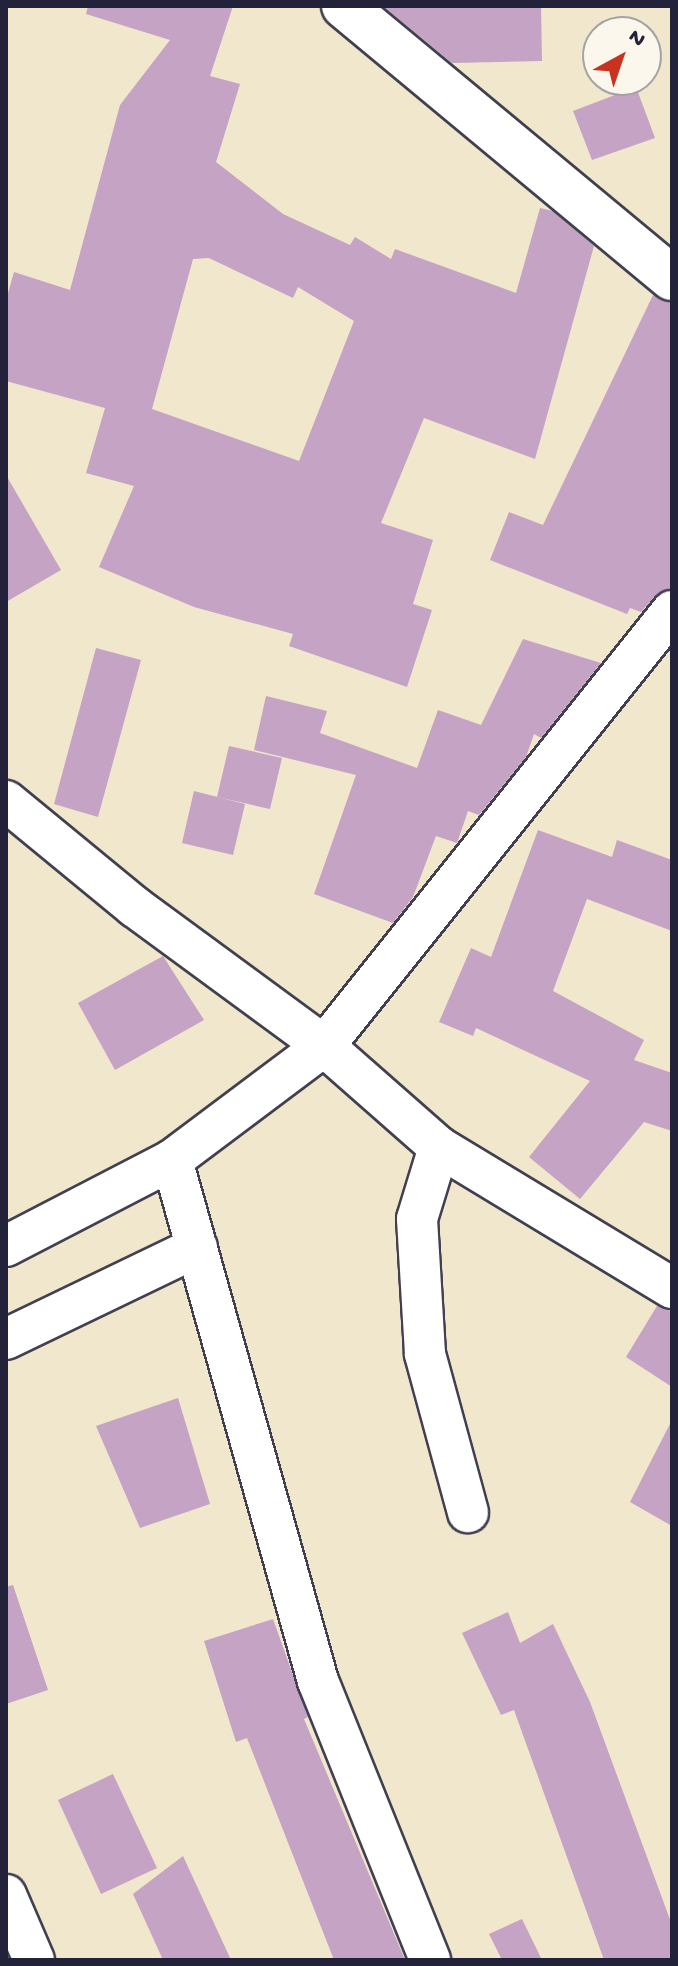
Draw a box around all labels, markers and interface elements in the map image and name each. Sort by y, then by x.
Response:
north arrow [582,16,662,96]
text: N [622,25,650,54]

